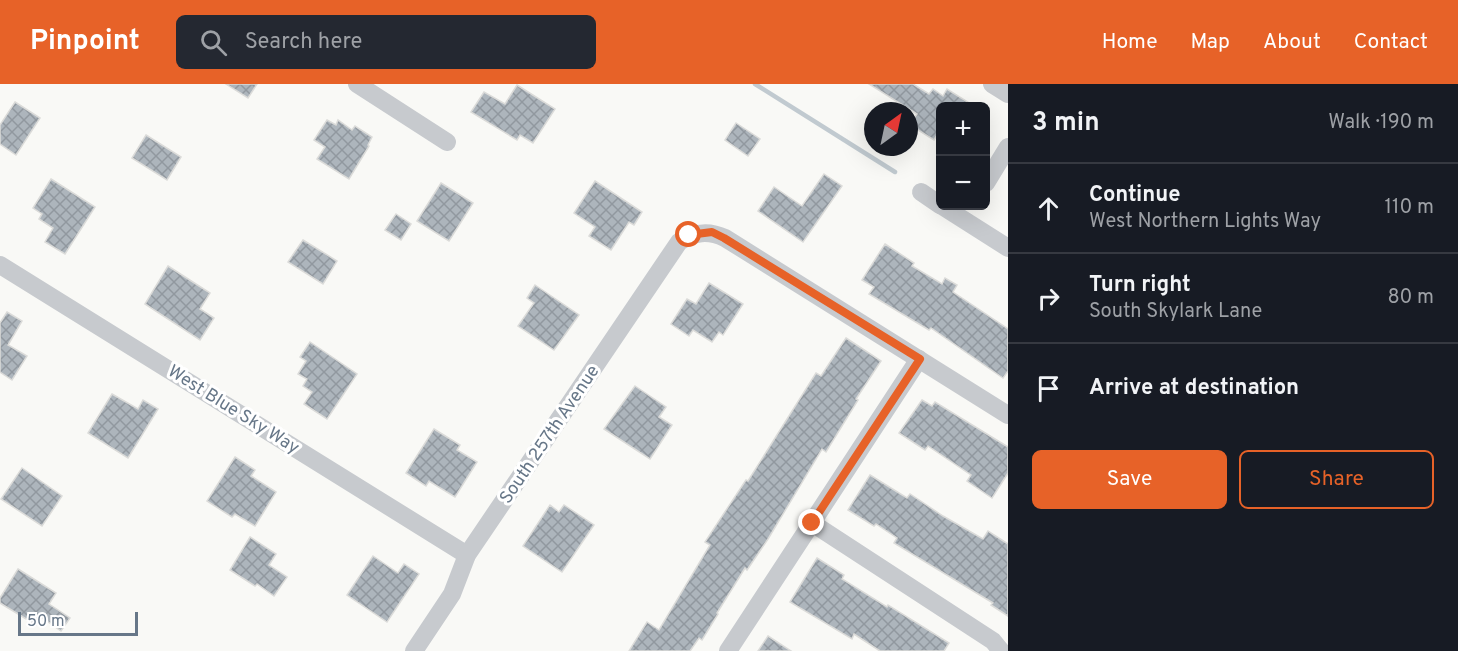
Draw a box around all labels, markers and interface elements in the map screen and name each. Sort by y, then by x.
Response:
search box [176,15,596,69]
text: Pinpoint [30,24,140,60]
icon: search [197,26,230,59]
text: Search here [245,29,362,56]
text: Home [1102,29,1158,56]
text: Map [1191,29,1230,56]
text: About [1263,29,1321,56]
text: Contact [1354,29,1428,56]
north arrow [864,102,918,156]
map controls [936,102,990,210]
button: + [936,102,990,156]
text: 3 min [1032,107,1100,140]
text: Walk · 190 m [1328,110,1434,136]
button: − [936,156,990,210]
text: Continue [1089,182,1180,209]
icon: ahead [1032,192,1065,225]
text: 110 m [1385,195,1434,221]
text: West Northern Lights Way [1089,209,1321,235]
route start [675,221,701,247]
text: Turn right [1089,272,1191,299]
icon: right [1032,282,1065,315]
text: 80 m [1388,285,1434,311]
text: South Skylark Lane [1089,299,1262,325]
street label: West Blue Sky Way [163,360,303,460]
street label: South 257th Avenue [495,361,605,509]
icon: arrive [1032,372,1065,405]
text: Arrive at destination [1089,375,1299,402]
button: Save [1032,450,1227,509]
button: Share [1239,450,1434,509]
route end [798,509,824,535]
scale bar [18,609,138,636]
text: 50 m [27,612,65,632]

